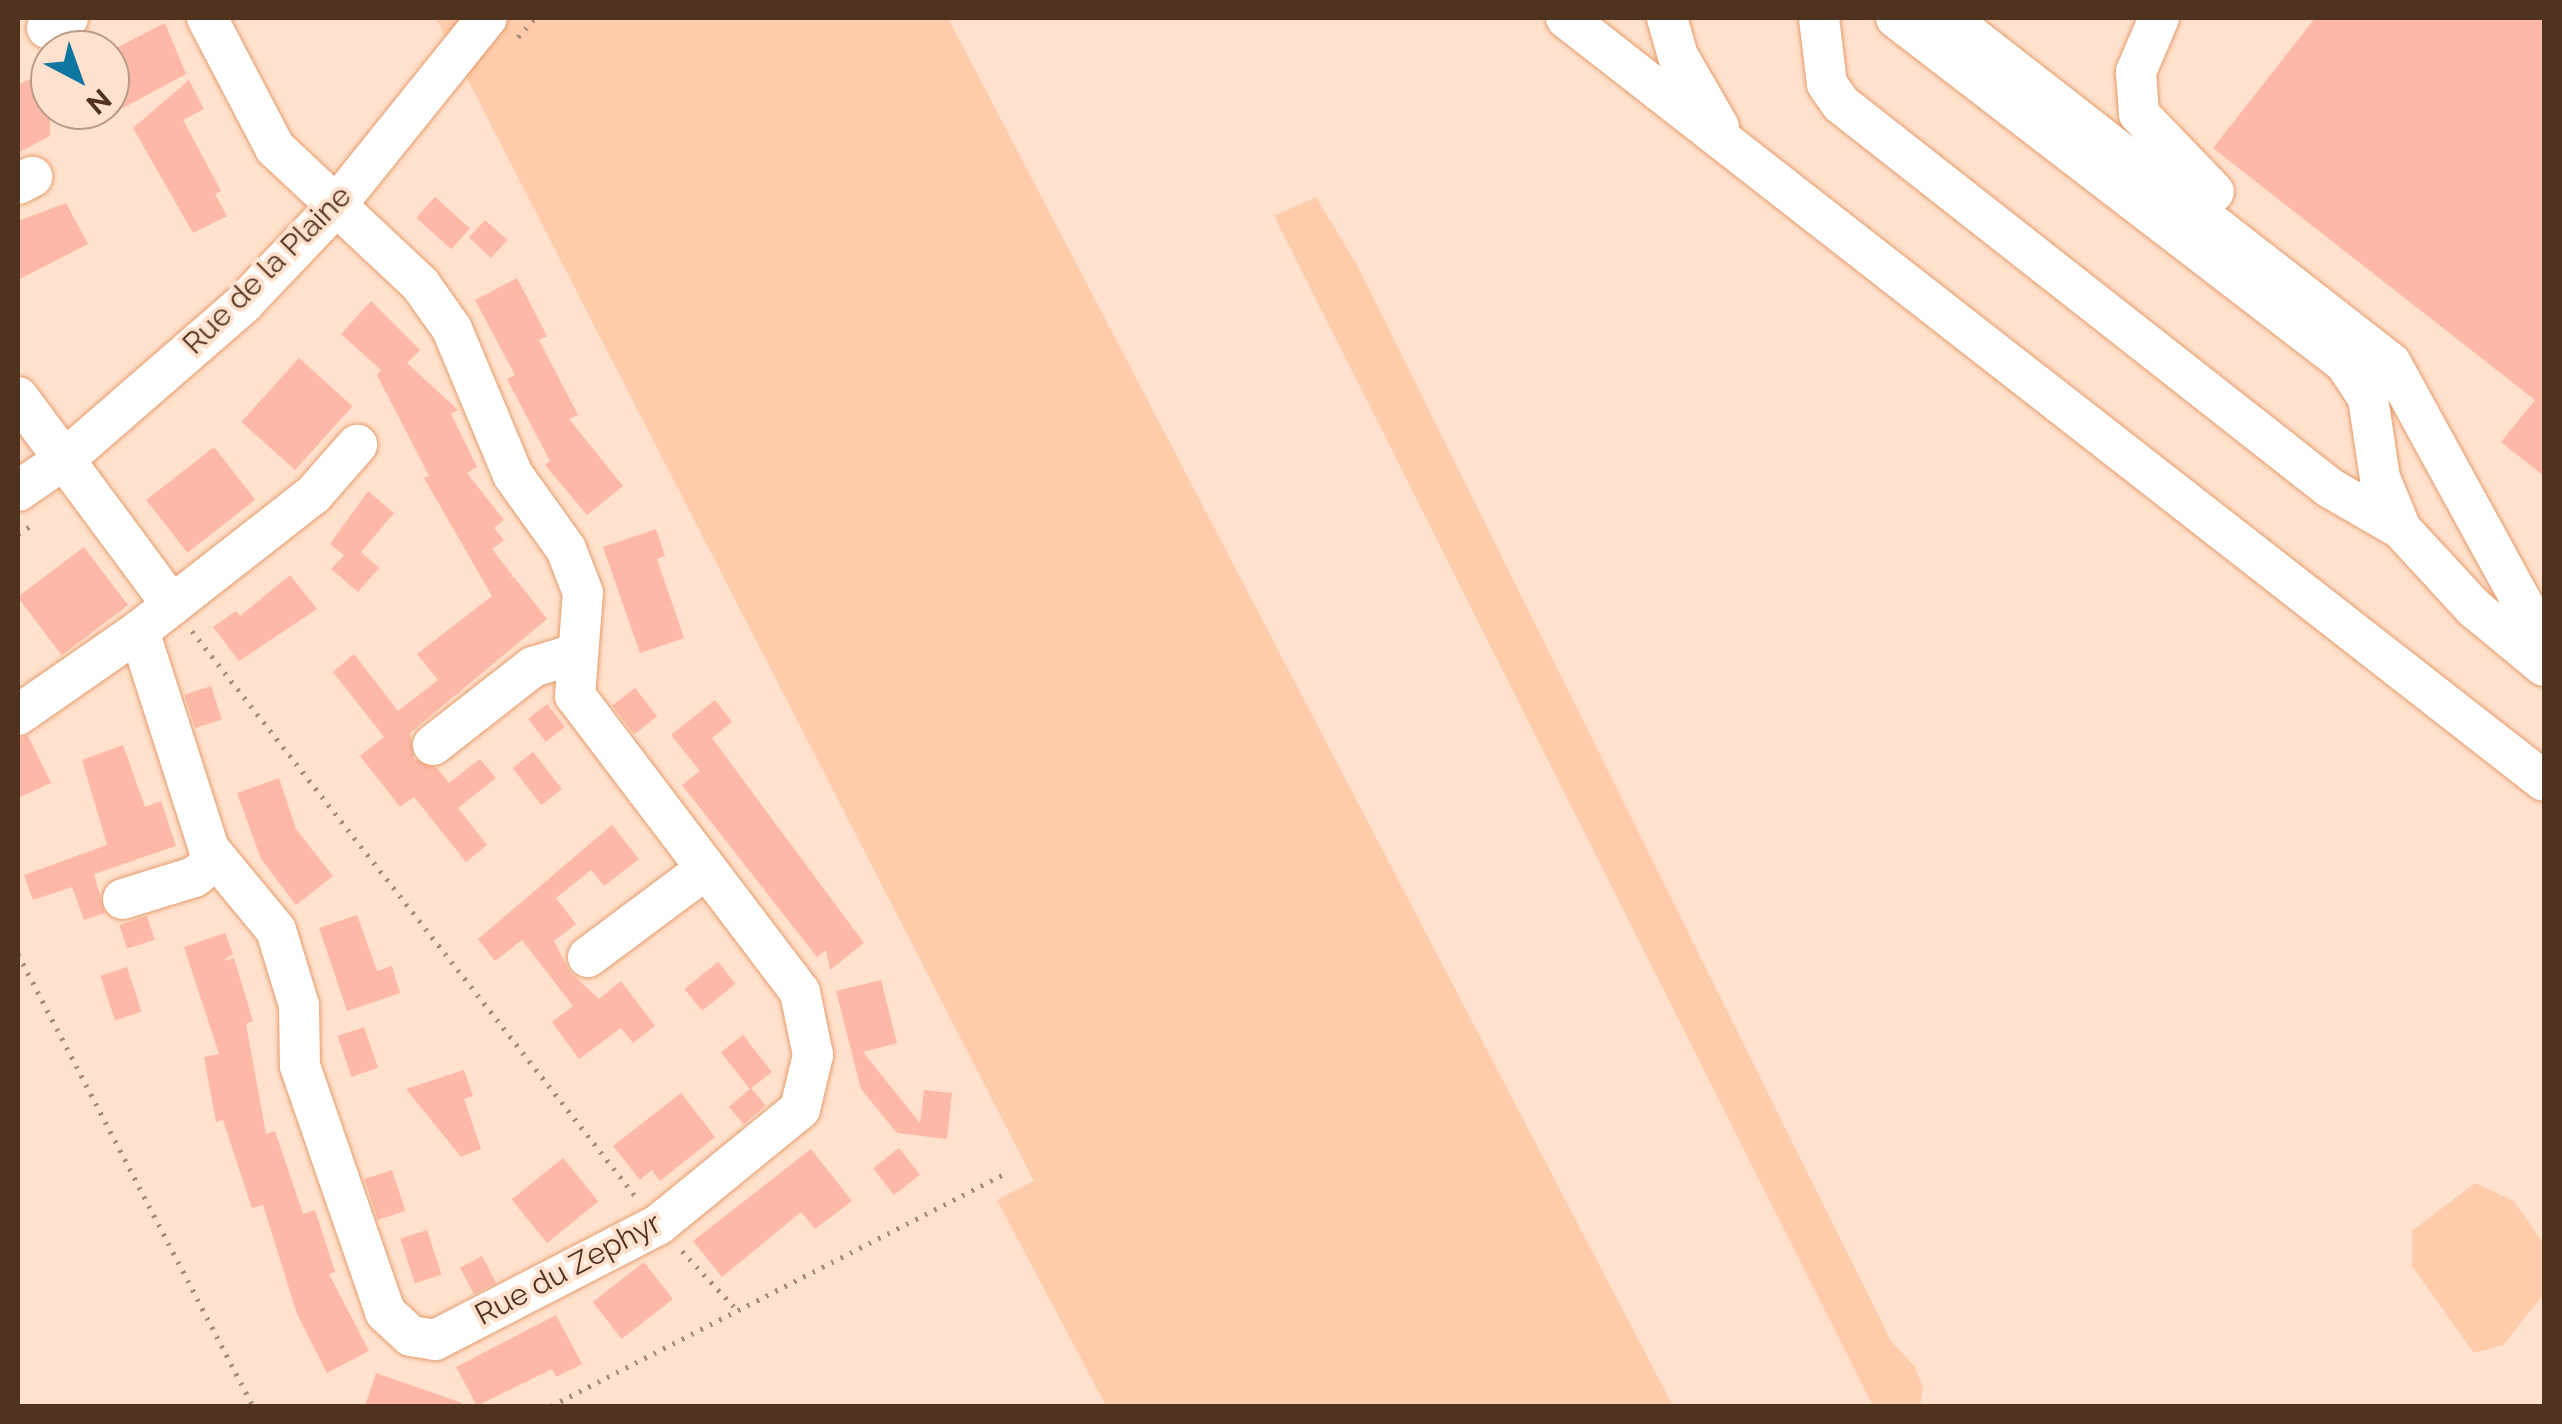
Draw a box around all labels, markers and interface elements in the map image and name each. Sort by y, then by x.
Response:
north arrow [30,30,130,130]
text: N [80,82,118,121]
street label: Rue de la Plaine [175,178,359,362]
street label: Rue du Zephyr [469,1205,667,1333]

